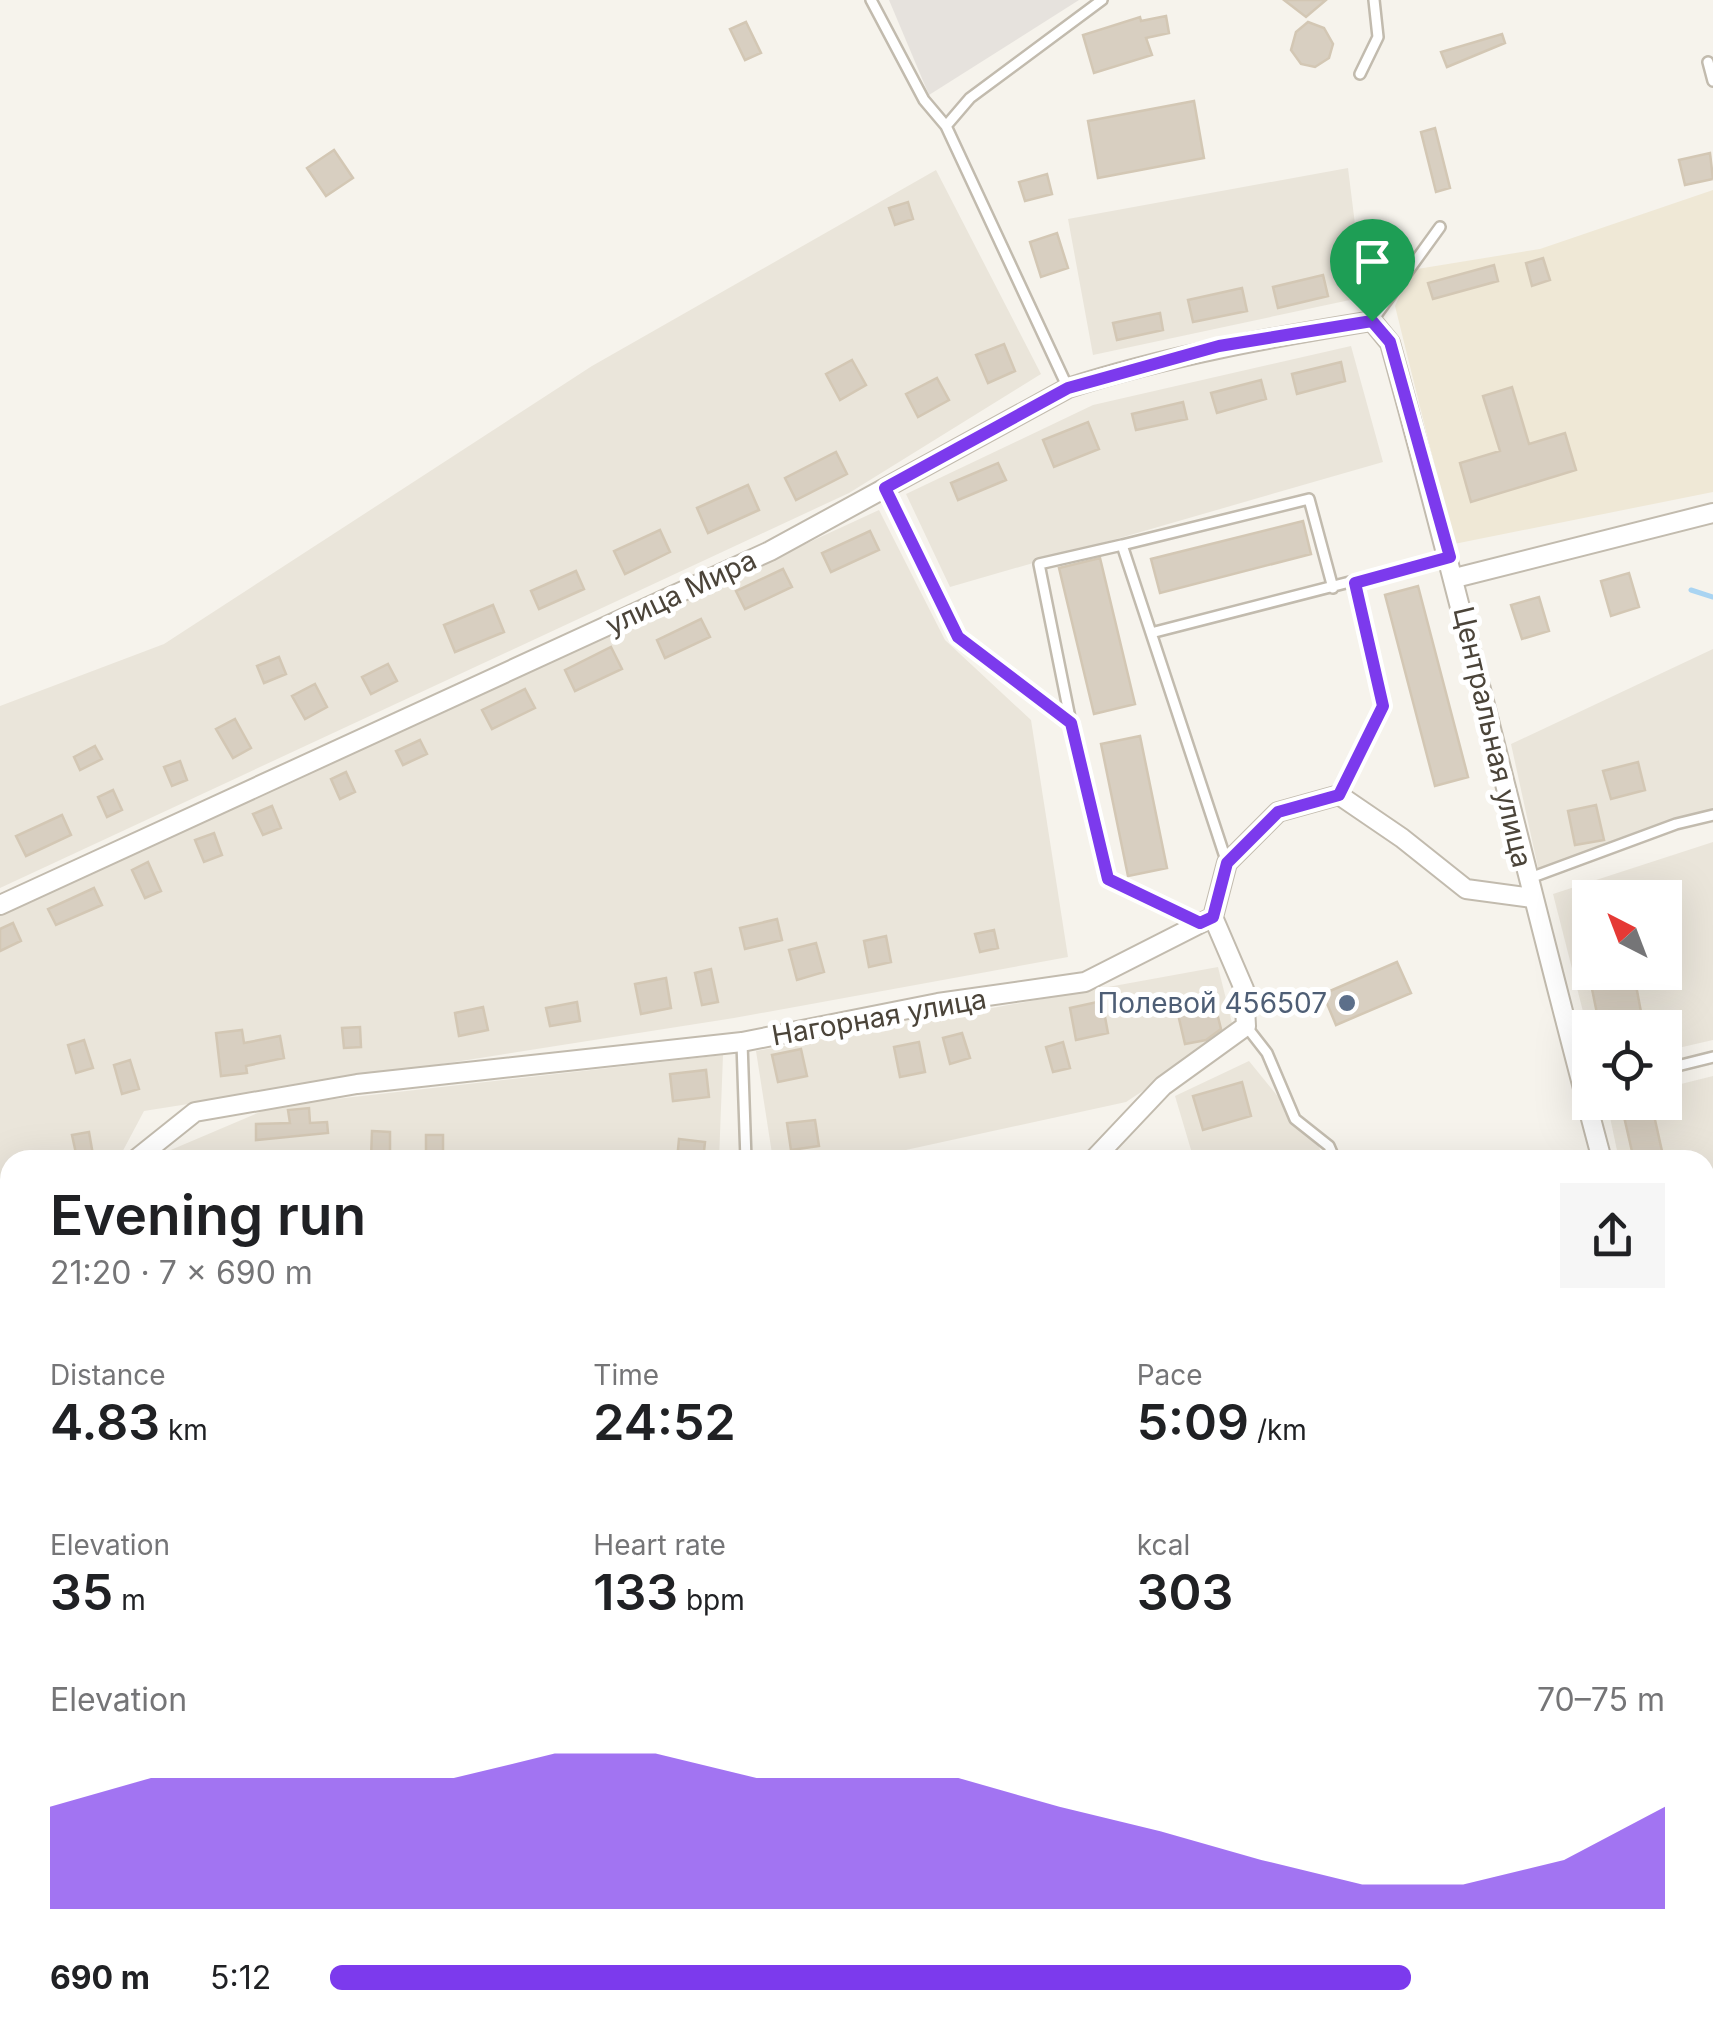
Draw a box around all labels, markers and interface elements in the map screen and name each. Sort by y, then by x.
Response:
pin [1330,219,1415,322]
icon: arrive [1345,234,1400,289]
street label: улица Мира [600,542,762,642]
street label: Центральная улица [1446,603,1540,871]
north arrow [1572,880,1682,990]
map controls [1572,880,1682,1120]
street label: Нагорная улица [769,981,989,1053]
place label: Полевой 456507 [1097,986,1327,1020]
marker: Полевой 456507 [1336,992,1358,1014]
button: locate [1572,1010,1682,1120]
text: Evening run [50,1182,366,1248]
button: share [1560,1183,1665,1288]
text: 21:20 · 7 × 690 m [50,1253,313,1292]
text: Distance [50,1358,166,1392]
text: Time [593,1358,659,1392]
text: Pace [1137,1358,1203,1392]
text: 4.83 [50,1392,160,1452]
text: 24:52 [593,1392,736,1452]
text: 5:09 [1137,1392,1249,1452]
text: km [160,1413,208,1447]
text: /km [1249,1413,1307,1447]
text: Elevation [50,1528,170,1562]
text: Heart rate [593,1528,726,1562]
text: kcal [1137,1528,1190,1562]
text: 35 [50,1562,113,1622]
text: 133 [593,1562,678,1622]
text: 303 [1137,1562,1233,1622]
text: m [113,1583,146,1617]
text: bpm [678,1583,745,1617]
text: Elevation [50,1680,187,1719]
text: 70–75 m [1537,1680,1665,1719]
text: 690 m [50,1958,150,1997]
text: 5:12 [210,1958,271,1997]

